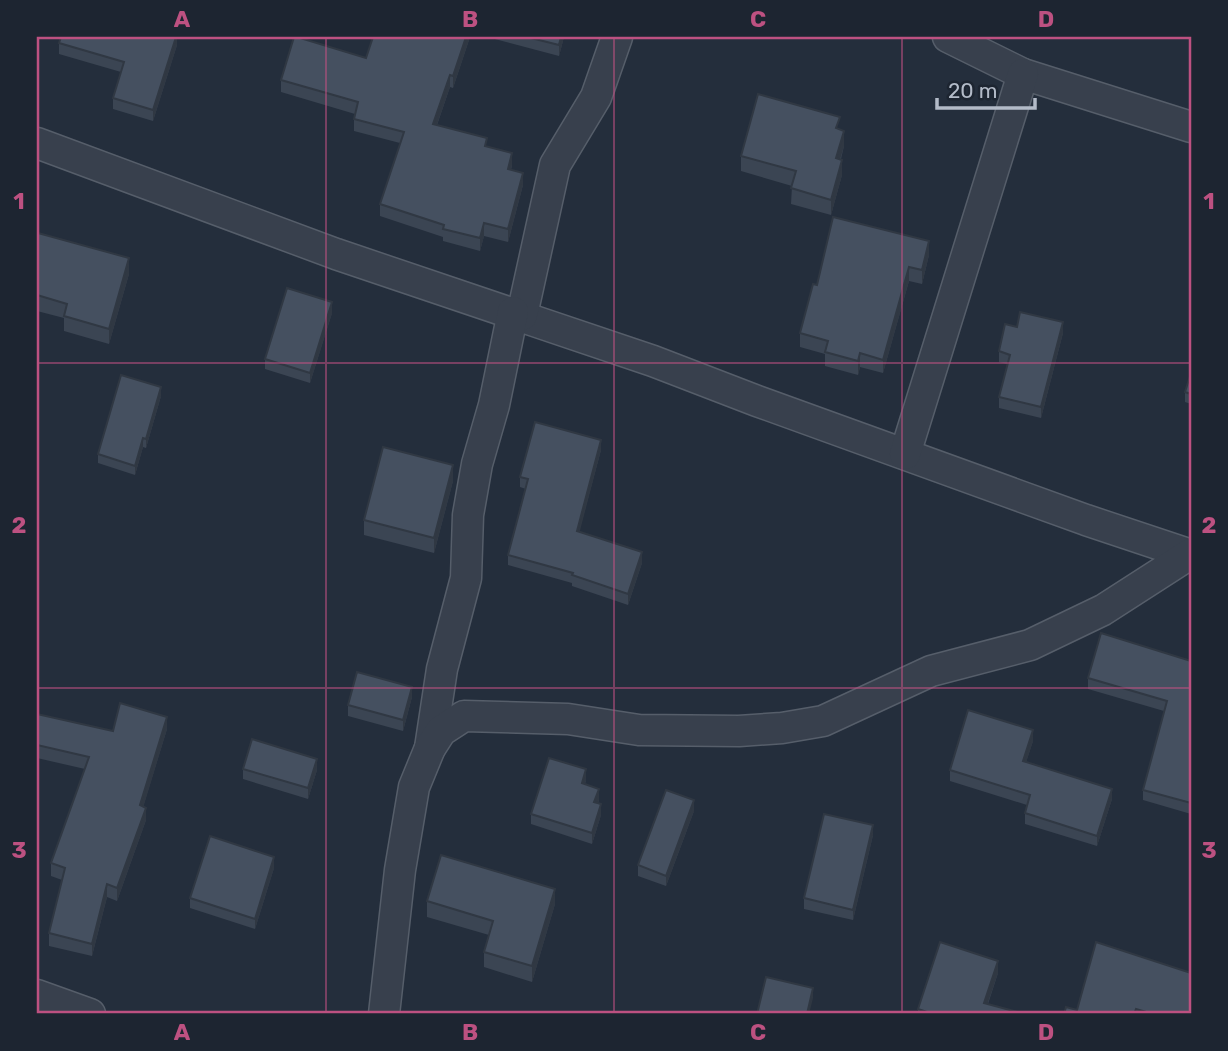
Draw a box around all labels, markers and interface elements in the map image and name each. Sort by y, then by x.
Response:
text: A [174,5,191,33]
text: B [462,5,478,33]
text: C [750,5,766,33]
text: D [1038,5,1054,33]
scale bar [937,66,1036,110]
text: 20 m [948,78,997,103]
text: 1 [13,187,25,215]
text: 1 [1203,187,1215,215]
text: 2 [12,511,26,539]
text: 2 [1202,511,1216,539]
text: 3 [11,836,27,864]
text: 3 [1201,836,1217,864]
text: A [174,1018,191,1046]
text: B [462,1018,478,1046]
text: C [750,1018,766,1046]
text: D [1038,1018,1054,1046]

